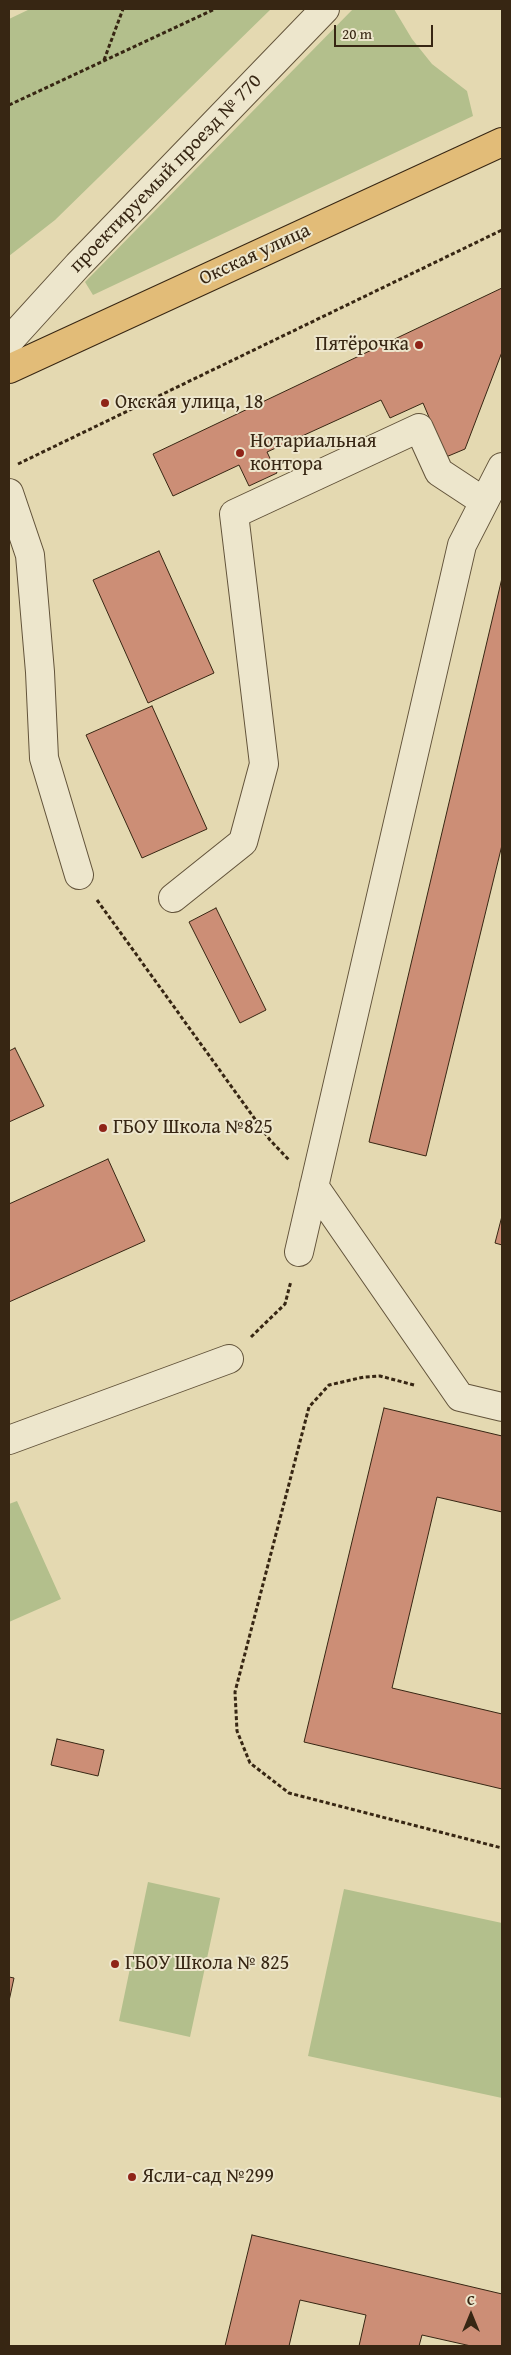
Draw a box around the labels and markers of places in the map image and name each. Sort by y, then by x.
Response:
place label: Пятёрочка [315,333,409,357]
marker: Пятёрочка [413,339,425,351]
place label: Окская улица, 18 [115,391,263,415]
marker: Окская улица, 18 [99,397,111,409]
place label: Нотариальная контора [250,430,377,477]
marker: Нотариальная контора [234,447,246,459]
place label: ГБОУ Школа №825 [113,1116,273,1140]
marker: ГБОУ Школа №825 [97,1122,109,1134]
place label: ГБОУ Школа № 825 [125,1952,289,1976]
marker: ГБОУ Школа № 825 [109,1958,121,1970]
place label: Ясли-сад №299 [142,2165,274,2189]
marker: Ясли-сад №299 [126,2171,138,2183]

